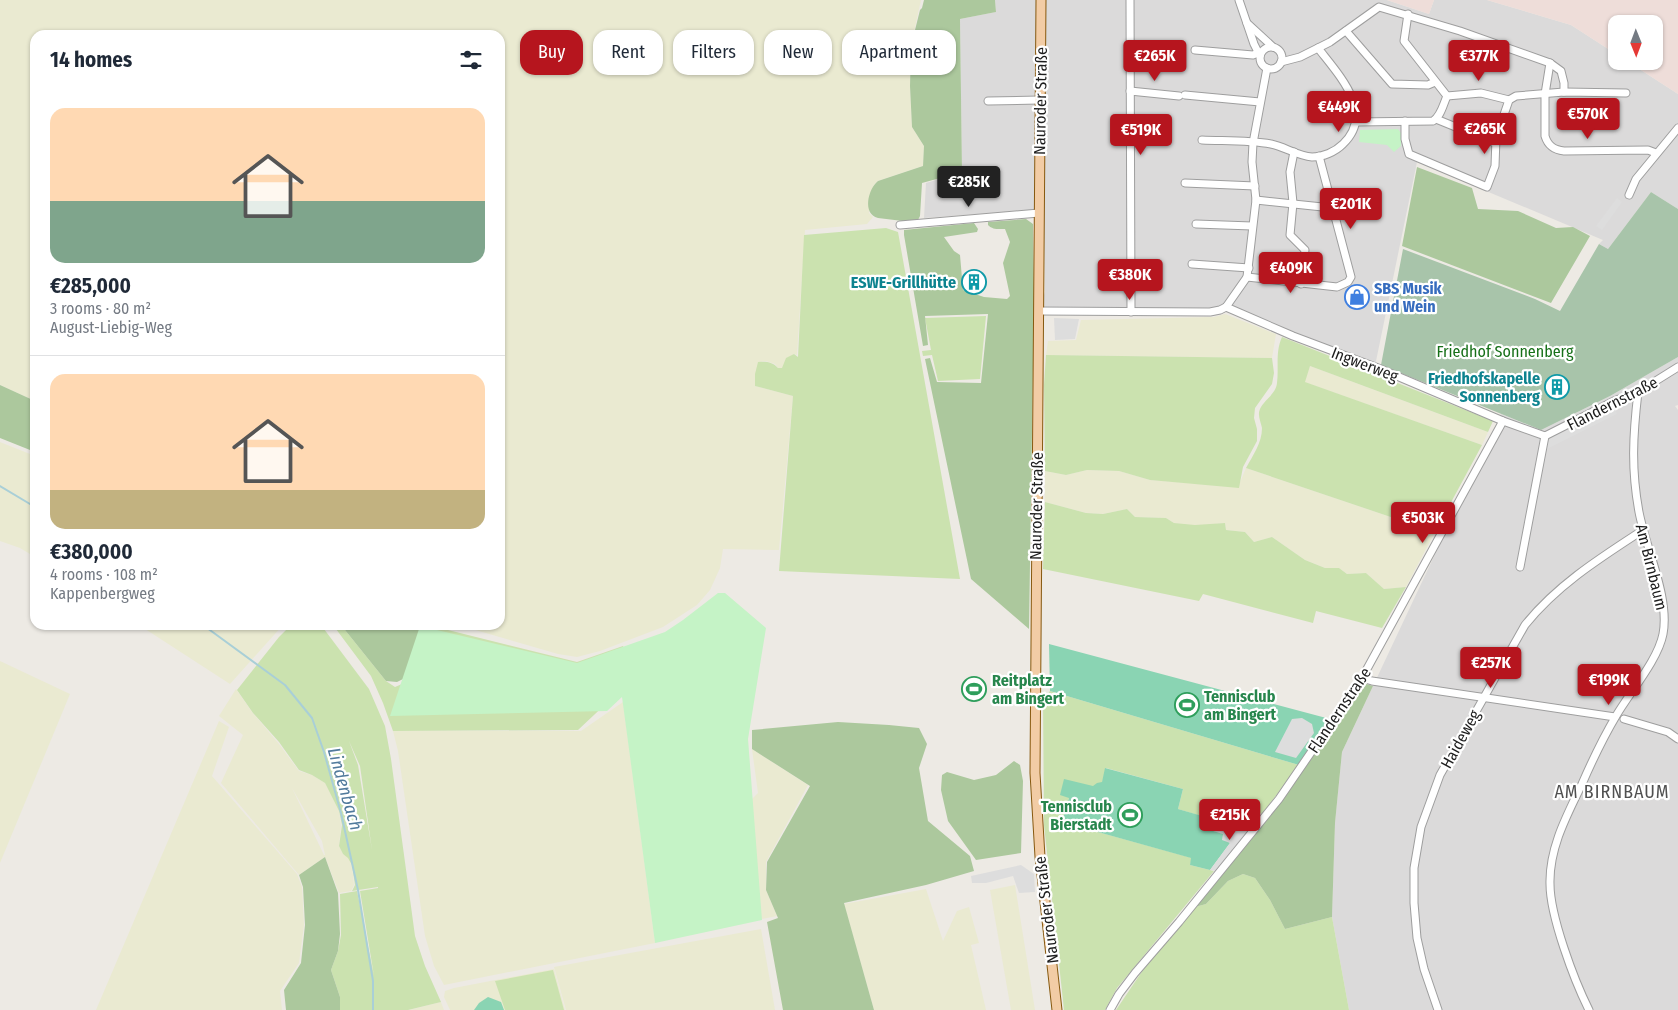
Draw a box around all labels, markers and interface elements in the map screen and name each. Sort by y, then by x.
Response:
north arrow [1608,15,1662,70]
map controls [1608,15,1663,70]
chip: Buy [520,30,583,75]
chip: Rent [593,30,663,75]
chip: Filters [673,30,754,75]
chip: New [764,30,832,75]
chip: Apartment [842,30,956,75]
pin: €265K [1120,39,1190,82]
pin: €377K [1444,39,1514,82]
icon: filters [457,46,485,74]
text: €265K [1134,46,1176,65]
text: €377K [1459,46,1499,65]
text: 14 homes [50,47,132,73]
street label: Nauroder Straße [1030,47,1051,155]
pin: €449K [1304,90,1374,133]
text: €449K [1318,97,1360,116]
pin: €570K [1553,98,1623,140]
text: €570K [1568,104,1608,123]
pin: €265K [1450,112,1520,155]
pin: €519K [1106,114,1176,156]
text: €265K [1464,119,1506,138]
text: €519K [1121,120,1161,139]
icon: home [223,141,313,231]
pin: €285K [934,166,1004,208]
text: €285K [948,172,990,191]
pin: €201K [1316,188,1386,230]
text: €201K [1331,194,1371,213]
pin: €409K [1256,252,1326,294]
pin: €380K [1095,258,1165,301]
text: €409K [1270,258,1312,277]
text: €380K [1109,265,1151,284]
building icon: ESWE-Grillhütte [961,269,987,295]
text: €285,000 [50,273,131,299]
place label: ESWE-Grillhütte [851,273,956,292]
place label: SBS Musik und Wein [1374,279,1443,316]
shop icon: SBS Musik und Wein [1344,284,1370,310]
text: 3 rooms · 80 m² [50,299,151,318]
text: August-Liebig-Weg [50,318,172,337]
park label: Friedhof Sonnenberg [1437,342,1574,361]
street label: Ingwerweg [1329,343,1401,386]
place label: Friedhofskapelle Sonnenberg [1428,369,1540,406]
street label: Flandernstraße [1564,372,1661,434]
building icon: Friedhofskapelle Sonnenberg [1544,374,1570,400]
icon: home [223,406,313,496]
street label: Nauroder Straße [1026,452,1047,560]
pin: €503K [1388,502,1458,544]
text: €503K [1402,508,1444,527]
street label: Am Birnbaum [1632,522,1671,612]
text: €380,000 [50,539,133,565]
text: 4 rooms · 108 m² [50,565,158,584]
text: Kappenbergweg [50,584,155,603]
pin: €257K [1456,646,1526,689]
text: €257K [1471,653,1511,672]
street label: Flandernstraße [1304,664,1375,757]
pin: €199K [1574,664,1644,706]
text: €199K [1589,670,1629,689]
place label: Reitplatz am Bingert [992,671,1065,708]
sports icon: Reitplatz am Bingert [961,676,987,702]
place label: Tennisclub am Bingert [1204,687,1277,724]
sports icon: Tennisclub am Bingert [1174,692,1200,718]
street label: Haideweg [1437,706,1484,772]
water label: Lindenbach [323,745,367,833]
district label: AM BIRNBAUM [1554,781,1670,803]
place label: Tennisclub Bierstadt [1041,797,1112,834]
pin: €215K [1195,798,1265,841]
sports icon: Tennisclub Bierstadt [1117,802,1143,828]
text: €215K [1210,805,1250,824]
street label: Nauroder Straße [1030,855,1062,965]

